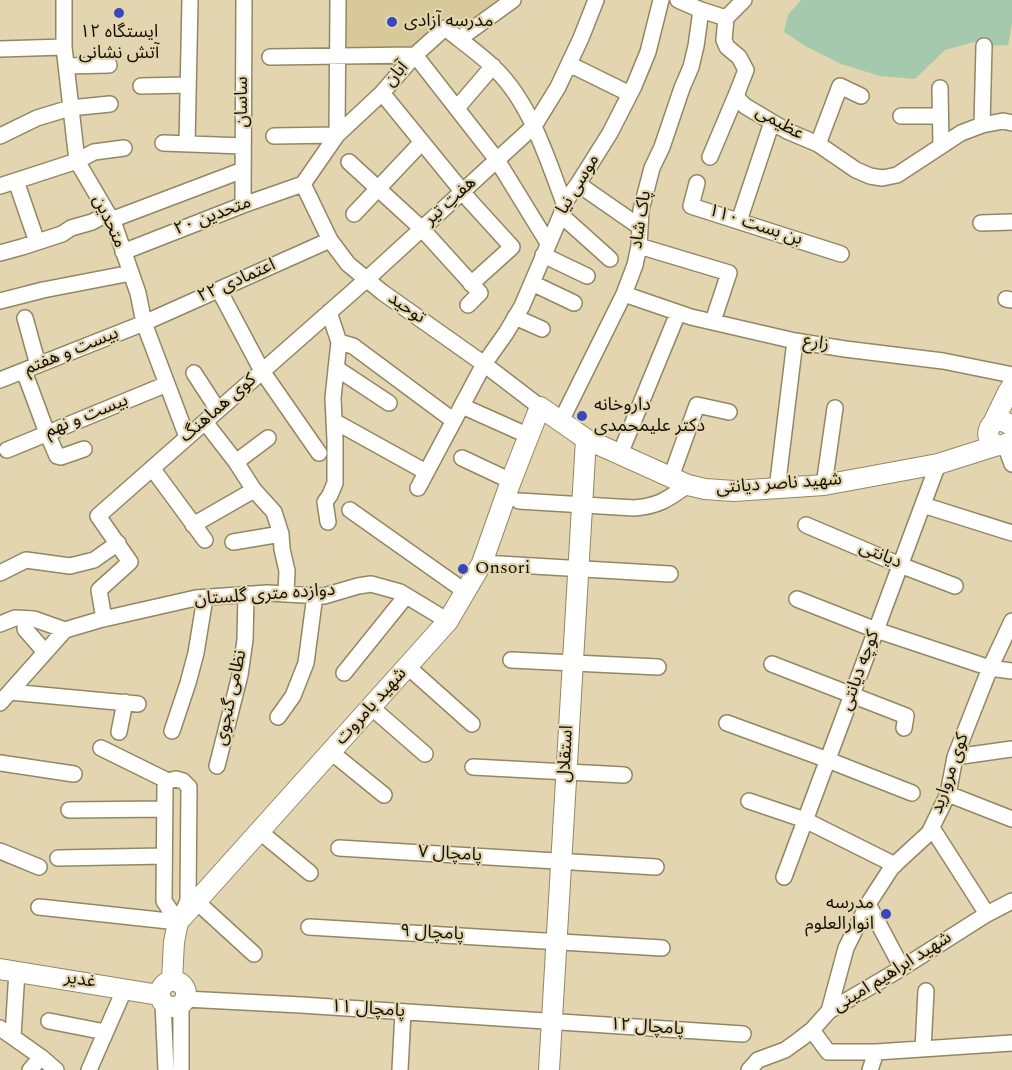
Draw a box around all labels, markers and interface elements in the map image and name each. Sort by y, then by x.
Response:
marker: ایستگاه ۱۲ آتش نشانی [112,6,126,20]
place label: مدرسه آزادی [404,11,493,33]
marker: مدرسه آزادی [385,15,399,29]
place label: ایستگاه ۱۲ آتش نشانی [79,22,159,64]
street label: آبان [380,58,414,92]
street label: ساسان [232,76,254,128]
street label: عظیمی [751,102,807,146]
street label: موسی نیا [553,151,605,219]
street label: هفتِ تیر [420,173,482,231]
street label: پاک شاد [627,189,657,251]
street label: متحدین [86,192,130,252]
street label: متحدین ۲۰ [171,192,255,242]
street label: بن بست ۱۱۰ [705,201,805,251]
street label: اعتمادی ۲۲ [195,255,279,309]
street label: توحید [383,288,429,330]
street label: بیست و هفتم [22,323,122,381]
street label: زارع [801,331,831,357]
street label: کوی هماهنگ [176,370,262,448]
street label: بیست و نهم [42,391,132,443]
place label: داروخانه دکتر علیمحمدی [594,395,705,438]
marker: داروخانه دکتر علیمحمدی [575,409,589,423]
street label: شهید ناصر دیانتی [715,470,843,500]
street label: دیانتی [856,537,904,575]
place label: Onsori [475,558,530,580]
marker: Onsori [456,562,470,576]
street label: دوازده متری گلستان [194,580,336,612]
street label: کوچه دیانتی [837,628,885,714]
street label: نظامی گنجوی [211,648,253,748]
street label: شهید بامروت [332,664,412,750]
street label: استقلال [555,725,579,783]
street label: کوی مروارید [927,731,975,817]
street label: پامچال ۷ [417,843,483,867]
place label: مدرسه انوارالعلوم [805,893,874,936]
marker: مدرسه انوارالعلوم [879,907,893,921]
street label: پامچال ۹ [399,922,465,946]
street label: شهید ابراهیم امینی [830,928,956,1018]
street label: غدیر [63,968,97,994]
street label: پامچال ۱۱ [330,997,406,1023]
street label: پامچال ۱۲ [609,1015,685,1041]

